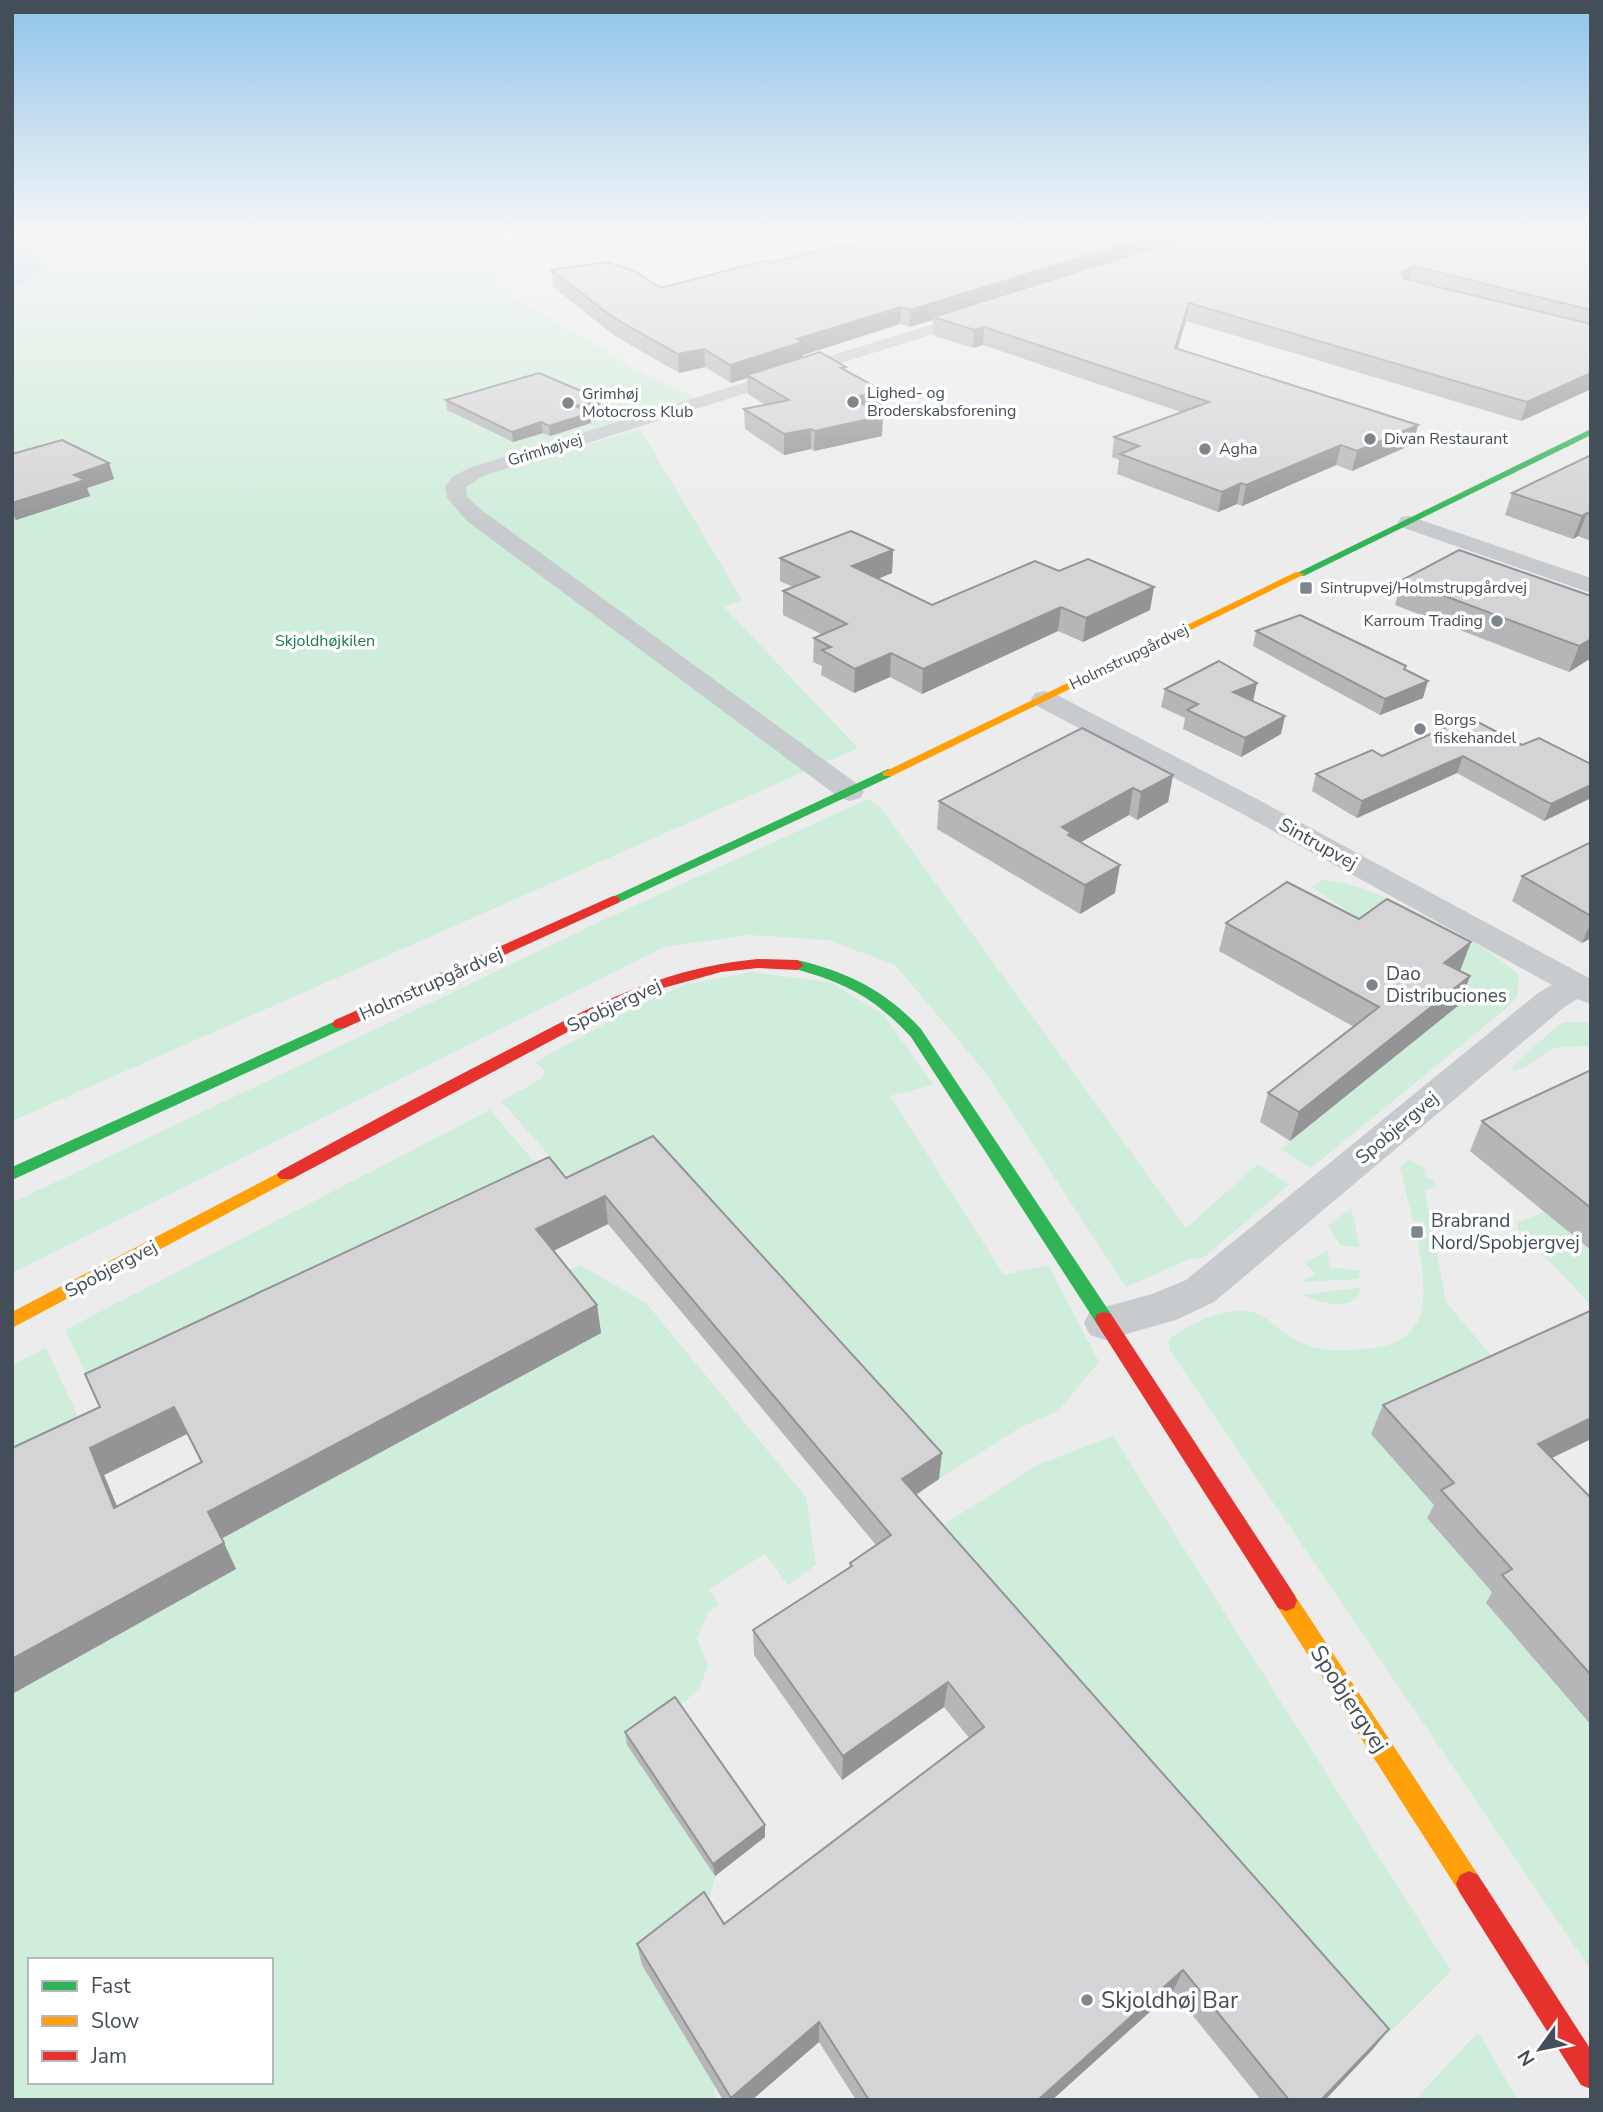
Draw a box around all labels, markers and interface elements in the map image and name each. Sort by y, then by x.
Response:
place label: Lighed- og Broderskabsforening [867,382,1016,422]
place label: Grimhøj Motocross Klub [582,383,693,423]
marker: Lighed- og Broderskabsforening [845,394,861,410]
marker: Grimhøj Motocross Klub [560,395,576,411]
street label: Grimhøjvej [505,428,585,472]
place label: Divan Restaurant [1384,428,1508,450]
marker: Divan Restaurant [1362,431,1378,447]
place label: Agha [1219,438,1258,460]
marker: Agha [1197,441,1213,457]
place label: Sintrupvej/Holmstrupgårdvej [1320,577,1527,599]
marker: Sintrupvej/Holmstrupgårdvej [1298,580,1314,596]
place label: Karroum Trading [1363,610,1483,632]
marker: Karroum Trading [1489,613,1505,629]
street label: Holmstrupgårdvej [1066,619,1192,695]
park label: Skjoldhøjkilen [275,630,375,652]
place label: Borgs fiskehandel [1434,709,1516,749]
marker: Borgs fiskehandel [1412,721,1428,737]
street label: Sintrupvej [1274,812,1362,876]
street label: Holmstrupgårdvej [355,941,507,1027]
place label: Dao Distribuciones [1386,961,1507,1009]
street label: Spobjergvej [563,973,665,1039]
marker: Dao Distribuciones [1364,977,1380,993]
street label: Spobjergvej [1350,1086,1444,1170]
place label: Brabrand Nord/Spobjergvej [1431,1208,1580,1256]
marker: Brabrand Nord/Spobjergvej [1409,1224,1425,1240]
street label: Spobjergvej [60,1234,162,1304]
street label: Spobjergvej [1303,1639,1395,1759]
legend [28,1958,273,2084]
text: Fast [91,1972,131,2000]
place label: Skjoldhøj Bar [1101,1985,1239,2016]
marker: Skjoldhøj Bar [1079,1992,1095,2008]
text: Slow [91,2007,140,2035]
north arrow [1505,2014,1575,2084]
text: Jam [90,2042,127,2070]
text: N [1512,2045,1541,2071]

